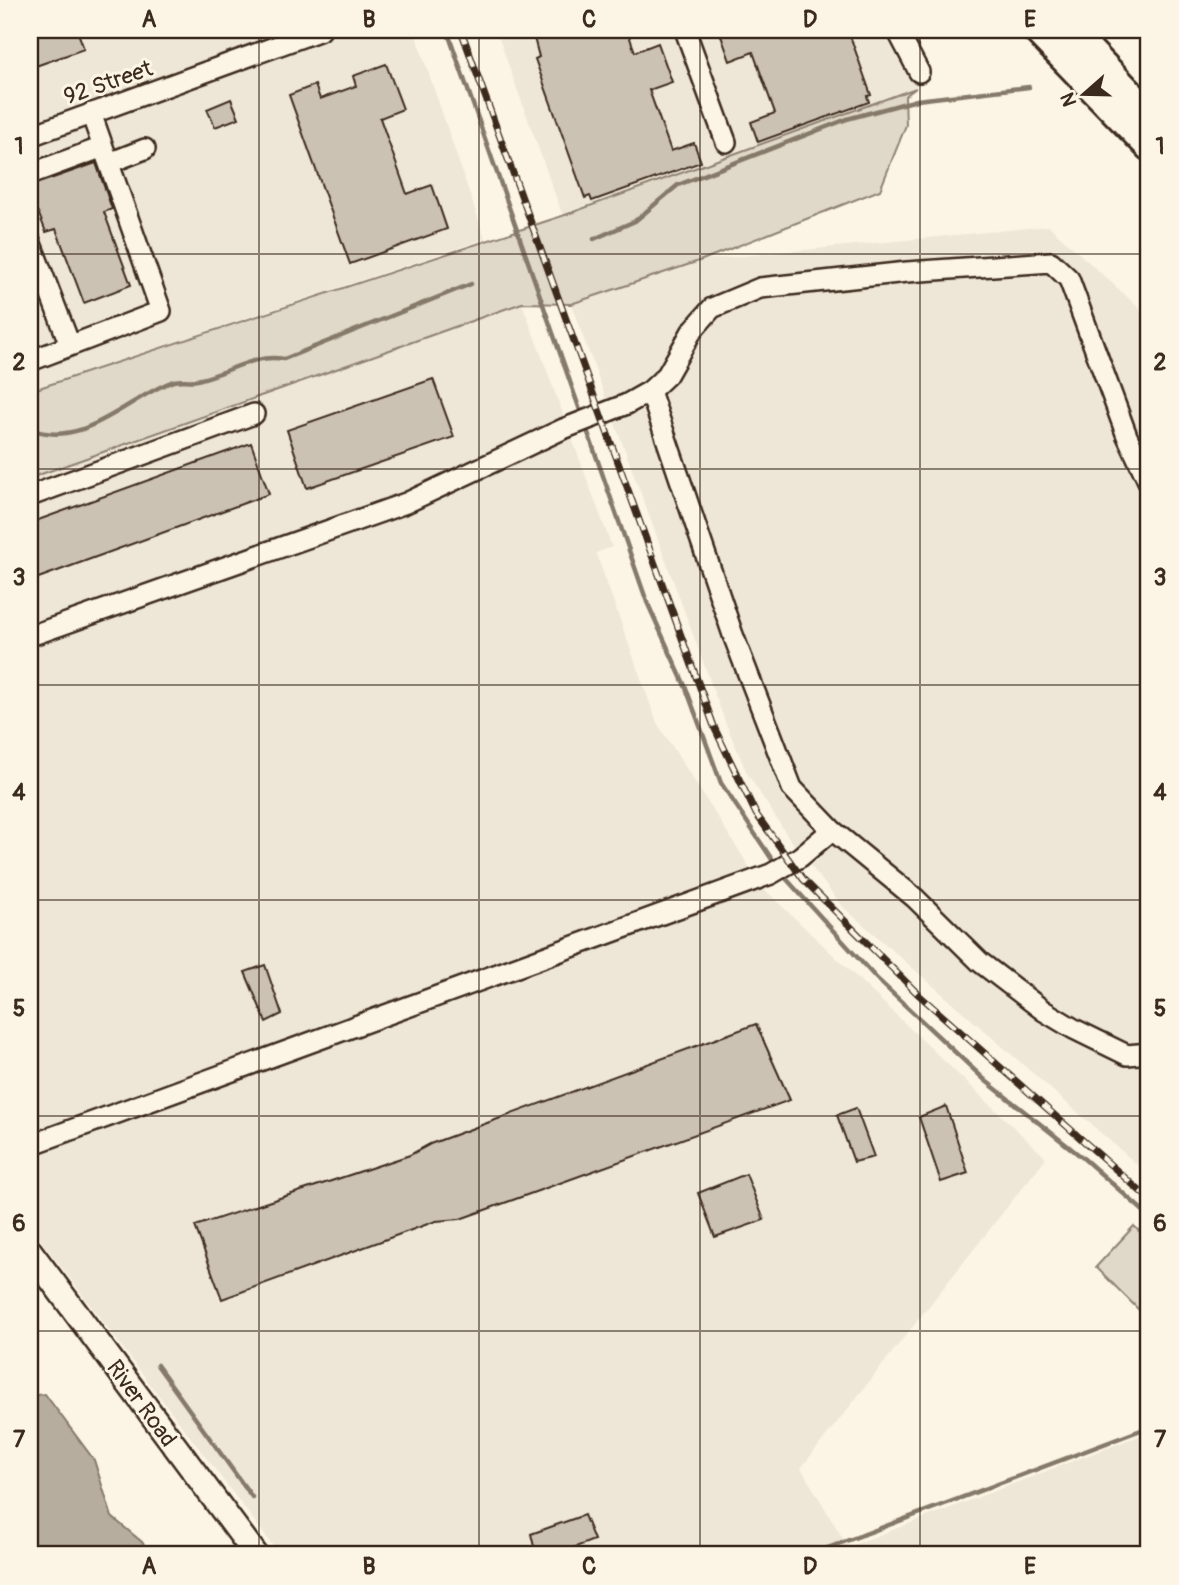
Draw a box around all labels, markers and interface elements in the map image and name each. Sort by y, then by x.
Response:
text: A [142,5,157,34]
text: B [362,5,376,34]
text: C [582,5,596,34]
text: D [803,5,817,34]
text: E [1024,5,1036,34]
street label: 92 Street [60,54,157,111]
north arrow [1050,60,1120,130]
text: N [1055,89,1082,110]
text: 1 [15,132,24,161]
text: 1 [1156,132,1165,161]
text: 2 [13,348,26,377]
text: 2 [1154,348,1167,377]
text: 3 [13,563,25,592]
text: 3 [1154,563,1166,592]
text: 4 [12,778,26,807]
text: 4 [1153,778,1167,807]
text: 5 [13,994,25,1023]
text: 5 [1154,994,1166,1023]
text: 6 [12,1209,26,1238]
text: 6 [1153,1209,1167,1238]
street label: River Road [100,1354,183,1453]
text: 7 [13,1425,26,1454]
text: 7 [1154,1425,1167,1454]
text: A [142,1552,157,1581]
text: B [362,1552,376,1581]
text: C [582,1552,596,1581]
text: D [803,1552,817,1581]
text: E [1024,1552,1036,1581]

